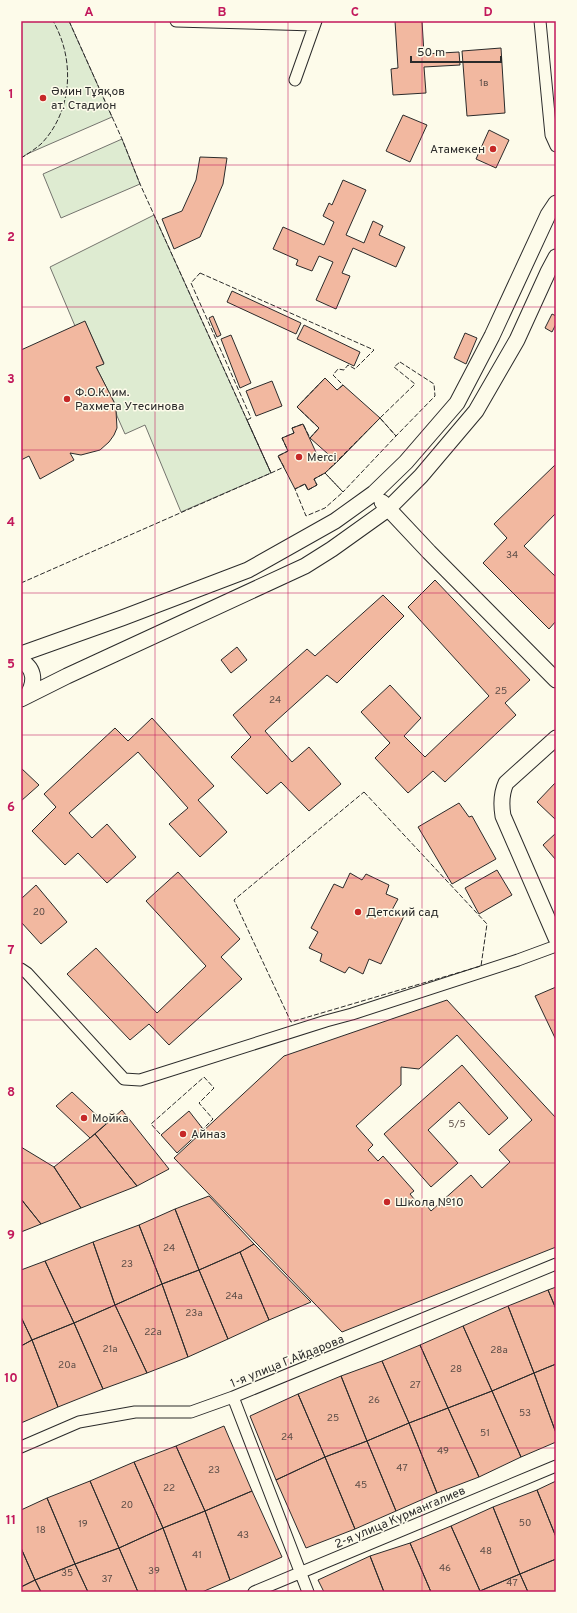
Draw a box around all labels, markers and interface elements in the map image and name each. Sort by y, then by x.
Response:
text: A [84,5,94,21]
text: B [218,5,227,21]
text: C [351,5,359,21]
text: D [483,5,493,21]
scale bar [411,38,501,64]
text: 50 m [417,45,445,61]
house number: 1в [479,77,489,90]
place label: Әмин Тұяқов ат. Стадион [51,84,125,114]
text: 1 [8,87,14,103]
marker: Әмин Тұяқов ат. Стадион [38,93,48,103]
place label: Атамекен [430,142,485,158]
marker: Атамекен [488,144,498,154]
text: 2 [7,230,15,246]
text: 3 [7,372,15,388]
place label: Ф.О.К. им. Рахмета Утесинова [75,385,184,415]
marker: Ф.О.К. им. Рахмета Утесинова [62,394,72,404]
place label: Merci [307,450,337,466]
marker: Merci [294,452,304,462]
text: 4 [7,515,15,531]
house number: 34 [506,549,518,562]
text: 5 [7,657,15,673]
house number: 25 [495,685,507,698]
house number: 24 [269,694,281,707]
text: 6 [7,800,15,816]
place label: Детский сад [366,905,439,921]
house number: 20 [33,906,45,919]
marker: Детский сад [353,907,363,917]
text: 7 [8,943,15,959]
text: 8 [7,1085,15,1101]
place label: Мойка [92,1111,129,1127]
marker: Мойка [79,1113,89,1123]
house number: 5/5 [448,1118,466,1131]
place label: Айназ [191,1127,226,1143]
marker: Айназ [178,1129,188,1139]
place label: Школа №10 [395,1195,464,1211]
marker: Школа №10 [382,1197,392,1207]
text: 9 [7,1228,15,1244]
house number: 24 [163,1242,175,1255]
house number: 23 [121,1258,133,1271]
house number: 24а [225,1290,243,1303]
house number: 23а [185,1307,203,1320]
house number: 22а [144,1326,162,1339]
street label: 1-я улица Г.Айдарова [228,1332,347,1392]
house number: 21а [103,1343,117,1356]
house number: 28а [490,1344,508,1357]
house number: 20а [58,1359,76,1372]
house number: 28 [450,1363,462,1376]
text: 10 [4,1371,18,1387]
house number: 27 [409,1379,421,1392]
house number: 26 [368,1394,380,1407]
house number: 53 [519,1407,531,1420]
house number: 25 [327,1412,339,1425]
house number: 51 [480,1427,490,1440]
house number: 24 [281,1431,293,1444]
house number: 49 [437,1445,449,1458]
house number: 47 [396,1462,408,1475]
house number: 23 [208,1464,220,1477]
house number: 45 [355,1479,367,1492]
house number: 22 [163,1482,175,1495]
street label: 2-я улица Курмангалиев [333,1483,468,1553]
house number: 20 [121,1499,133,1512]
text: 11 [6,1513,16,1529]
house number: 50 [519,1517,531,1530]
house number: 19 [78,1518,88,1531]
house number: 18 [36,1524,46,1537]
house number: 43 [237,1529,249,1542]
house number: 48 [480,1545,492,1558]
house number: 41 [192,1549,202,1562]
house number: 46 [439,1562,451,1575]
house number: 39 [148,1565,160,1578]
house number: 35 [61,1567,73,1580]
house number: 37 [101,1573,113,1586]
house number: 47 [506,1577,518,1590]

